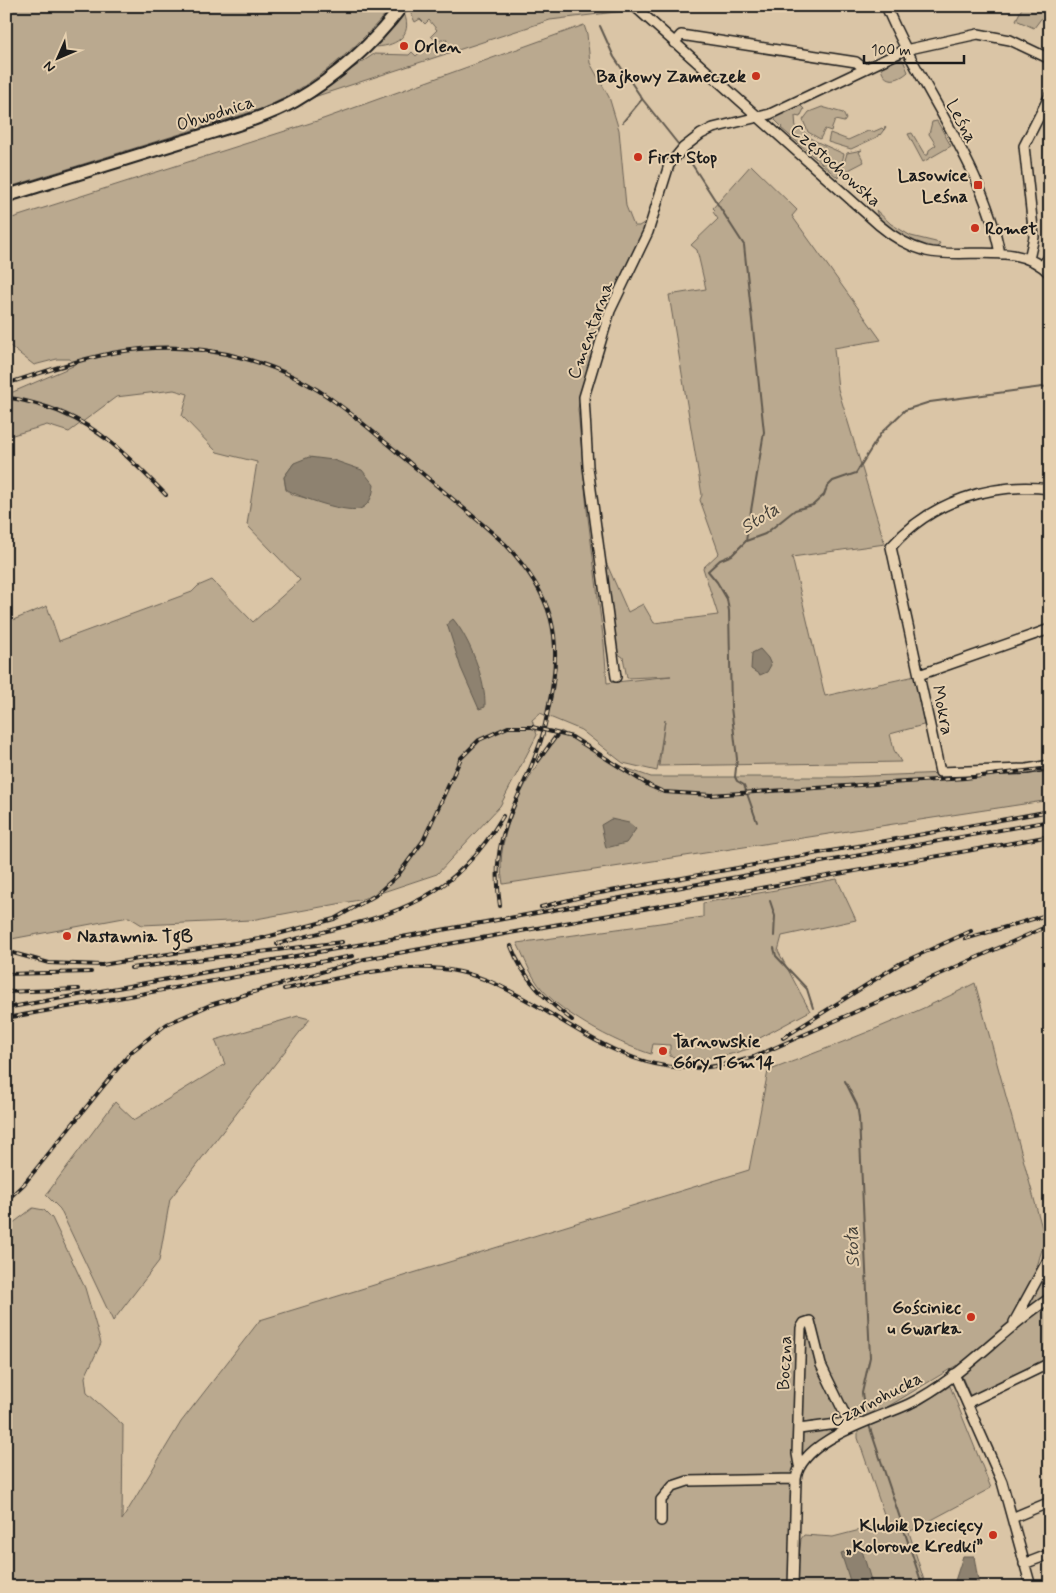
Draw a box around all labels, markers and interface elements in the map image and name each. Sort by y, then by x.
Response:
north arrow [32,32,82,82]
scale bar [864,32,964,64]
place label: Orlen [414,35,462,59]
marker: Orlen [398,40,410,52]
text: 100 m [871,41,911,61]
text: N [40,57,59,76]
place label: Bajkowy Zameczek [596,65,746,89]
marker: Bajkowy Zameczek [750,70,762,82]
street label: Obwodnica [173,90,257,138]
street label: Leśna [940,95,983,148]
street label: Częstochowska [785,118,886,213]
place label: First Stop [648,146,717,170]
marker: First Stop [632,151,644,163]
place label: Lasowice Leśna [898,164,968,209]
marker: Lasowice Leśna [972,179,984,191]
place label: Romet [985,217,1037,241]
marker: Romet [969,222,981,234]
street label: Cmentarna [562,278,620,383]
water label: Stoła [736,497,784,540]
street label: Mokra [925,683,959,737]
place label: Nastawnia TgB [77,925,193,951]
marker: Nastawnia TgB [61,930,73,942]
place label: Tarnowskie Góry TGm14 [673,1030,774,1075]
marker: Tarnowskie Góry TGm14 [657,1045,669,1057]
water label: Stoła [839,1225,866,1268]
place label: Gościniec u Gwarka [887,1296,962,1341]
marker: Gościniec u Gwarka [965,1311,977,1323]
street label: Boczna [772,1335,798,1391]
street label: Czarnohucka [826,1366,927,1433]
place label: Klubik Dziecięcy „Kolorowe Kredki” [845,1514,983,1559]
marker: Klubik Dziecięcy „Kolorowe Kredki” [987,1529,999,1541]

